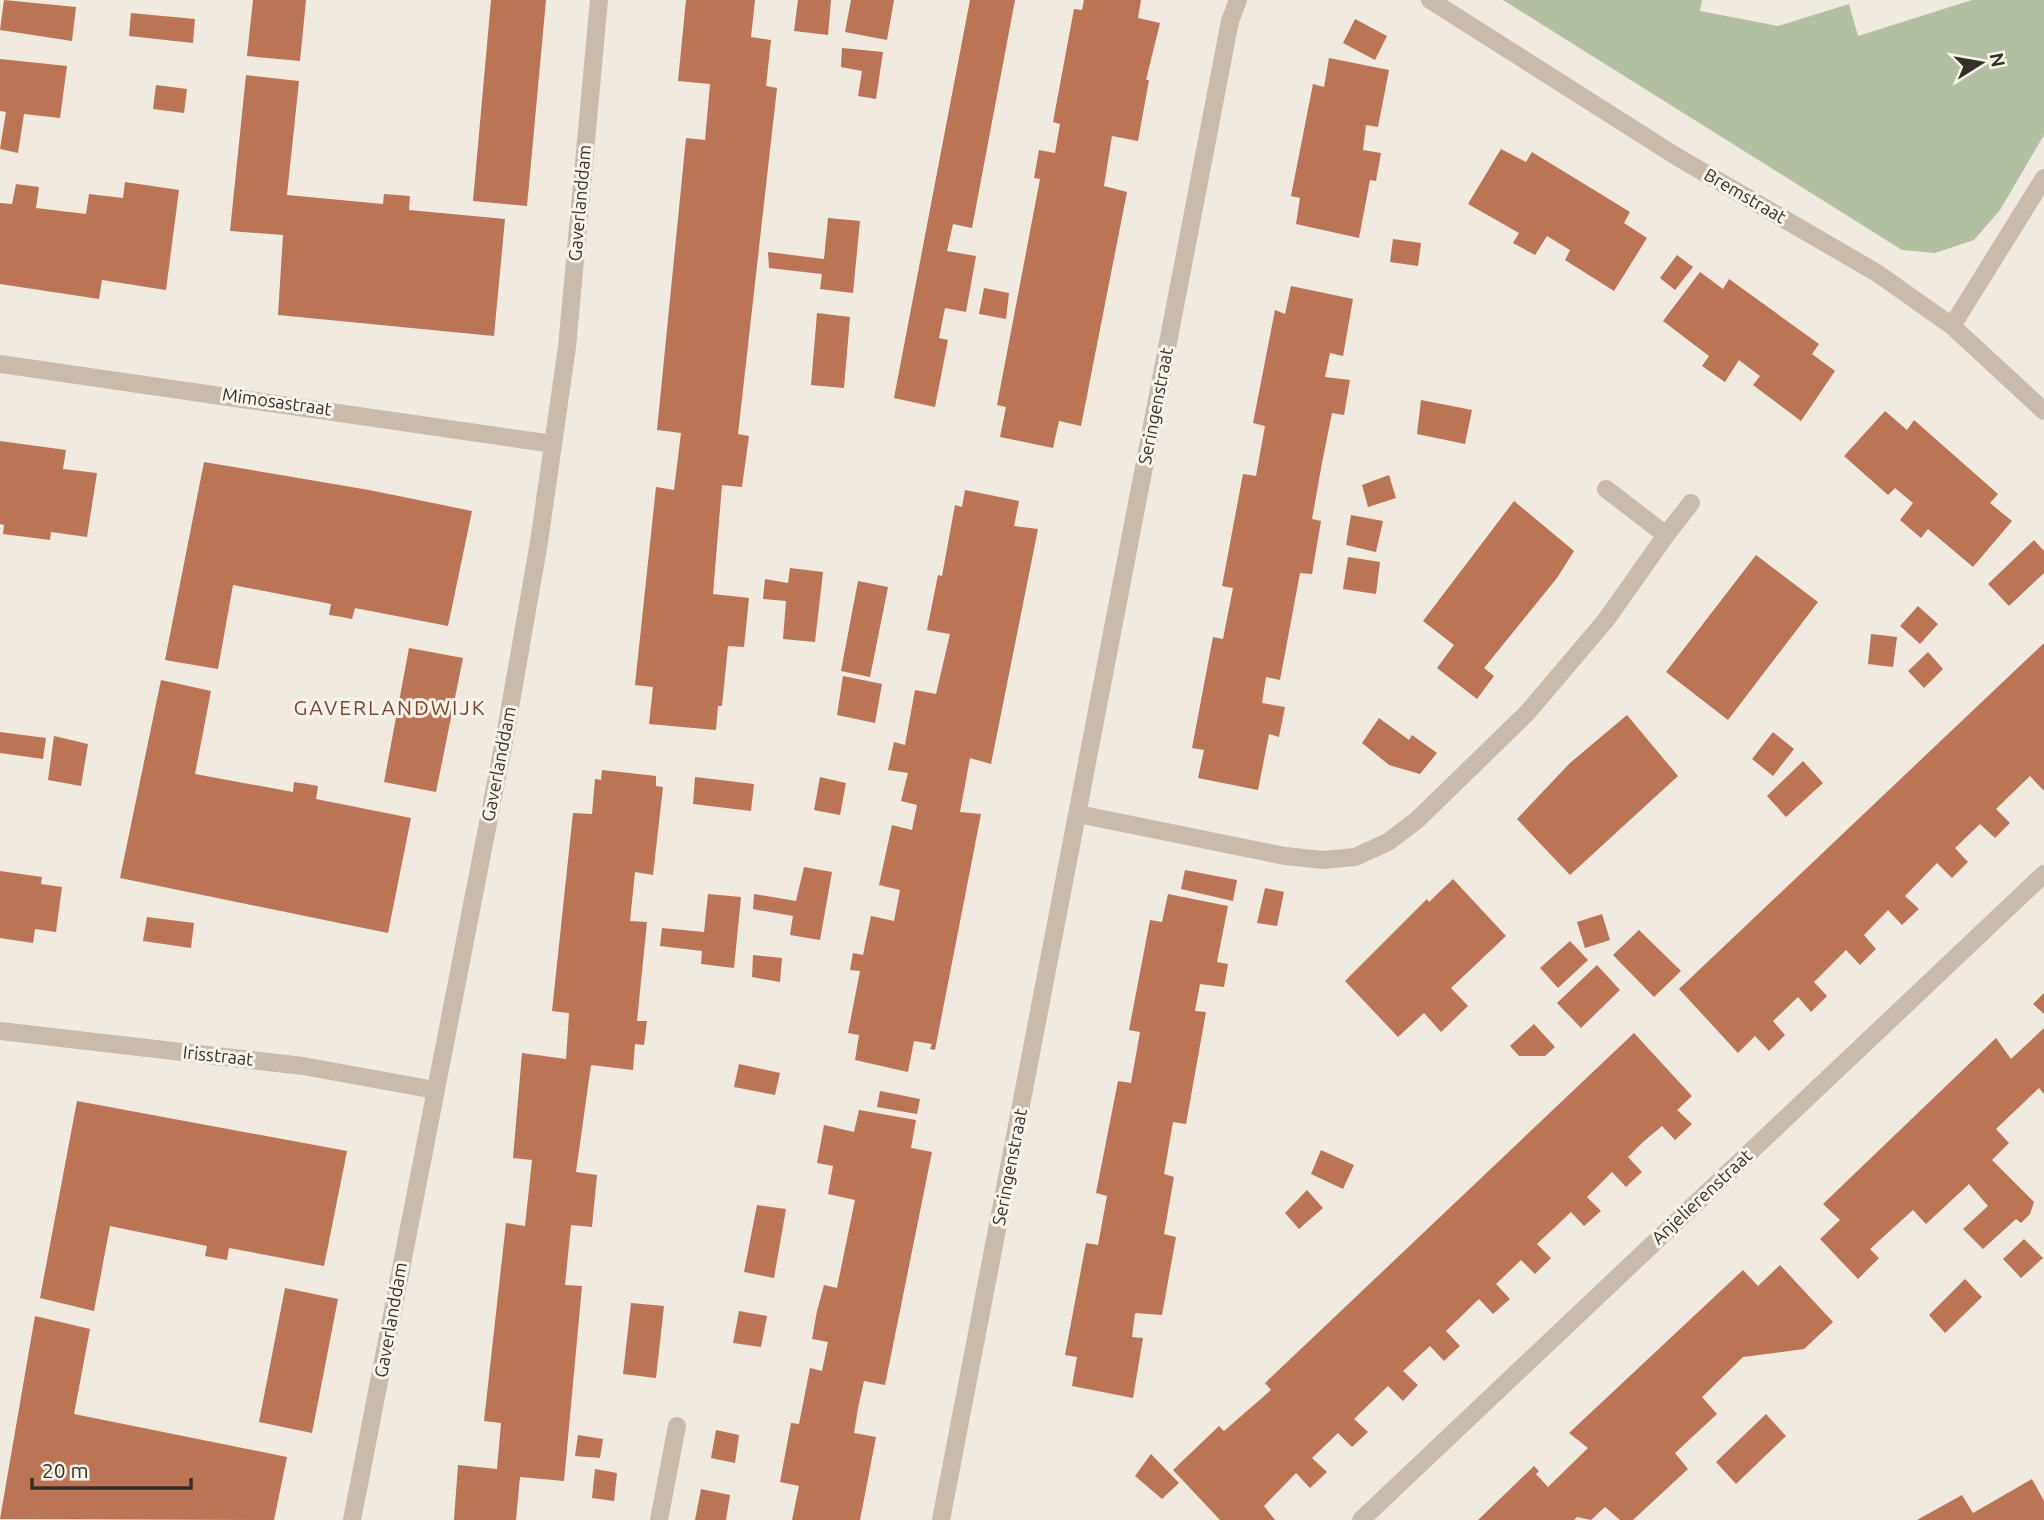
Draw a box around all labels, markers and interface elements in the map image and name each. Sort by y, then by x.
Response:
north arrow [1946,28,2016,98]
text: N [1986,51,2010,69]
street label: Gaverlanddam [564,144,594,262]
street label: Bremstraat [1701,164,1790,227]
street label: Seringenstraat [1134,346,1176,466]
street label: Mimosastraat [221,383,333,419]
district label: GAVERLANDWIJK [293,695,487,719]
street label: Gaverlanddam [477,705,519,823]
street label: Irisstraat [182,1041,254,1069]
street label: Seringenstraat [988,1107,1030,1227]
street label: Anjelierenstraat [1647,1145,1756,1248]
street label: Gaverlanddam [370,1261,410,1379]
scale bar [32,1446,191,1490]
text: 20 m [42,1458,89,1482]

